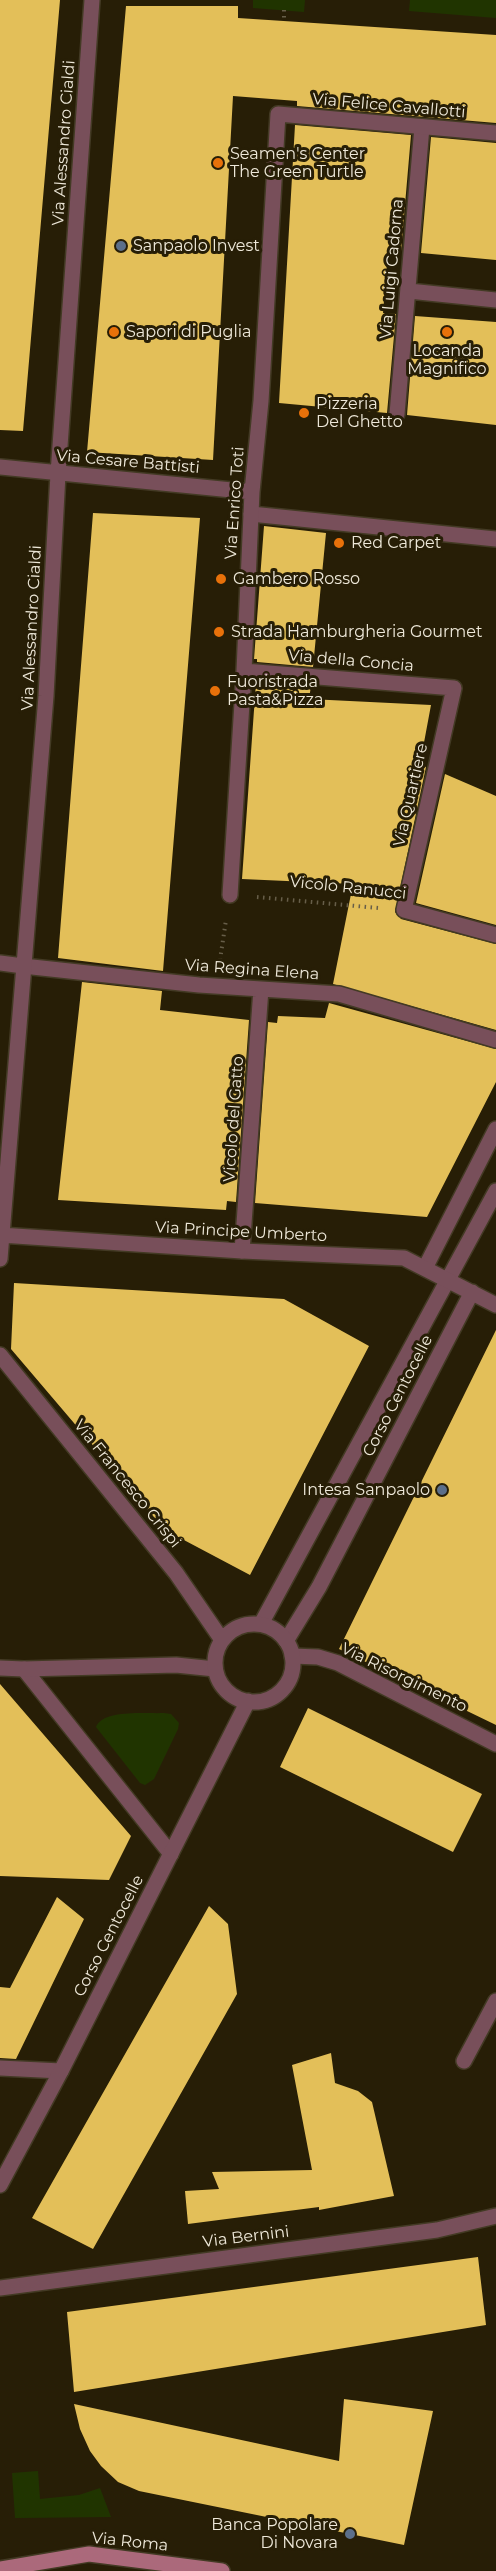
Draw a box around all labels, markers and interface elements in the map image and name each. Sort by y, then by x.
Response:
street label: Via Alessandro Cialdi [49,60,79,226]
street label: Via Felice Cavallotti [312,90,466,122]
place label: Seamen's Center The Green Turtle [230,144,365,182]
marker: Seamen's Center The Green Turtle [211,156,225,170]
street label: Via Luigi Cadorna [376,198,408,340]
place label: Sanpaolo Invest [133,236,260,256]
marker: Sanpaolo Invest [114,239,128,253]
place label: Sapori di Puglia [126,322,252,342]
marker: Sapori di Puglia [107,325,121,339]
marker: Locanda Magnifico [440,325,454,339]
place label: Locanda Magnifico [407,341,487,379]
place label: Pizzeria Del Ghetto [316,394,403,432]
marker: Pizzeria Del Ghetto [297,406,311,420]
street label: Via Cesare Battisti [55,446,201,478]
street label: Via Enrico Toti [221,446,249,560]
place label: Red Carpet [351,533,441,553]
marker: Red Carpet [332,536,346,550]
street label: Via Alessandro Cialdi [18,545,46,711]
place label: Gambero Rosso [233,569,360,589]
marker: Gambero Rosso [214,572,228,586]
place label: Strada Hamburgheria Gourmet [231,622,483,642]
marker: Strada Hamburgheria Gourmet [212,625,226,639]
street label: Via della Concia [287,646,415,676]
place label: Fuoristrada Pasta&Pizza [227,672,323,710]
marker: Fuoristrada Pasta&Pizza [208,684,222,698]
street label: Via Quartiere [390,741,432,849]
street label: Vicolo Ranucci [289,872,407,904]
street label: Via Regina Elena [184,956,320,984]
street label: Vicolo del Gatto [220,1056,248,1182]
street label: Via Principe Umberto [154,1218,328,1246]
street label: Corso Centocelle [359,1332,437,1460]
street label: Via Francesco Crispi [69,1416,185,1552]
place label: Intesa Sanpaolo [302,1480,430,1500]
marker: Intesa Sanpaolo [435,1483,449,1497]
street label: Via Risorgimento [338,1639,470,1717]
street label: Corso Centocelle [70,1872,148,2000]
street label: Via Bernini [202,2222,290,2252]
place label: Banca Popolare Di Novara [211,2515,338,2553]
marker: Banca Popolare Di Novara [343,2527,357,2541]
street label: Via Roma [91,2528,169,2556]

